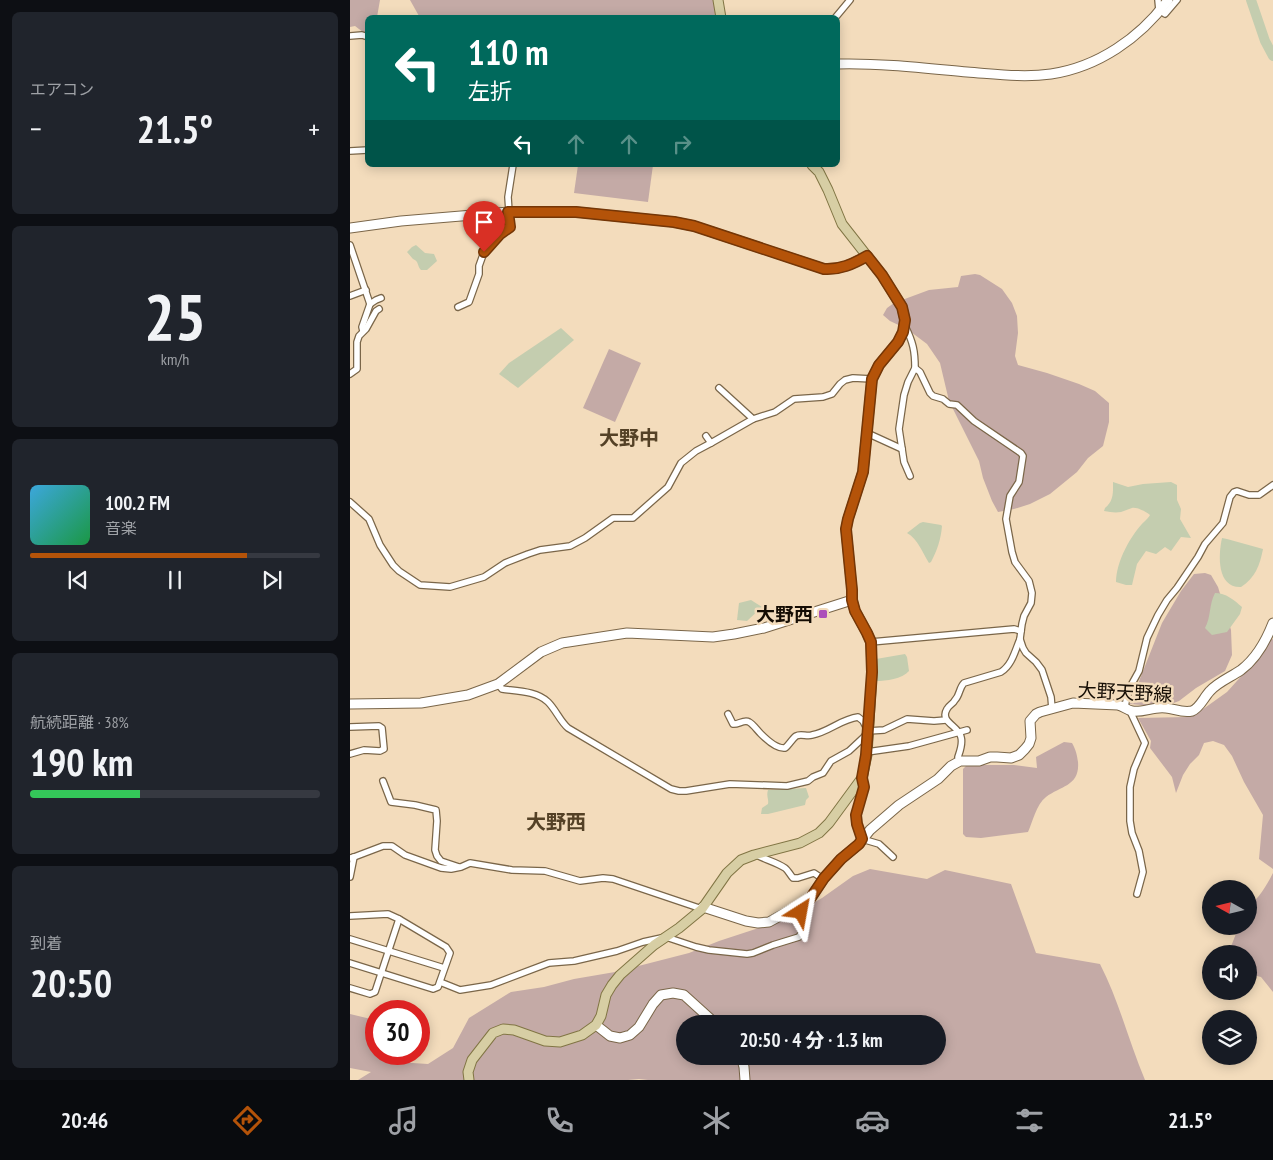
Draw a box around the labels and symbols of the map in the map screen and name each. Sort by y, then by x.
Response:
pin [463,201,505,252]
district label: 大野中 [599,425,659,451]
place label: 大野西 [756,602,813,626]
marker: 大野西 [817,608,829,620]
street label: 大野天野線 [1077,678,1173,706]
district label: 大野西 [526,809,586,835]
north arrow [1202,880,1258,935]
position arrow [774,885,826,937]
speed limit sign: 30 [365,1000,430,1065]

